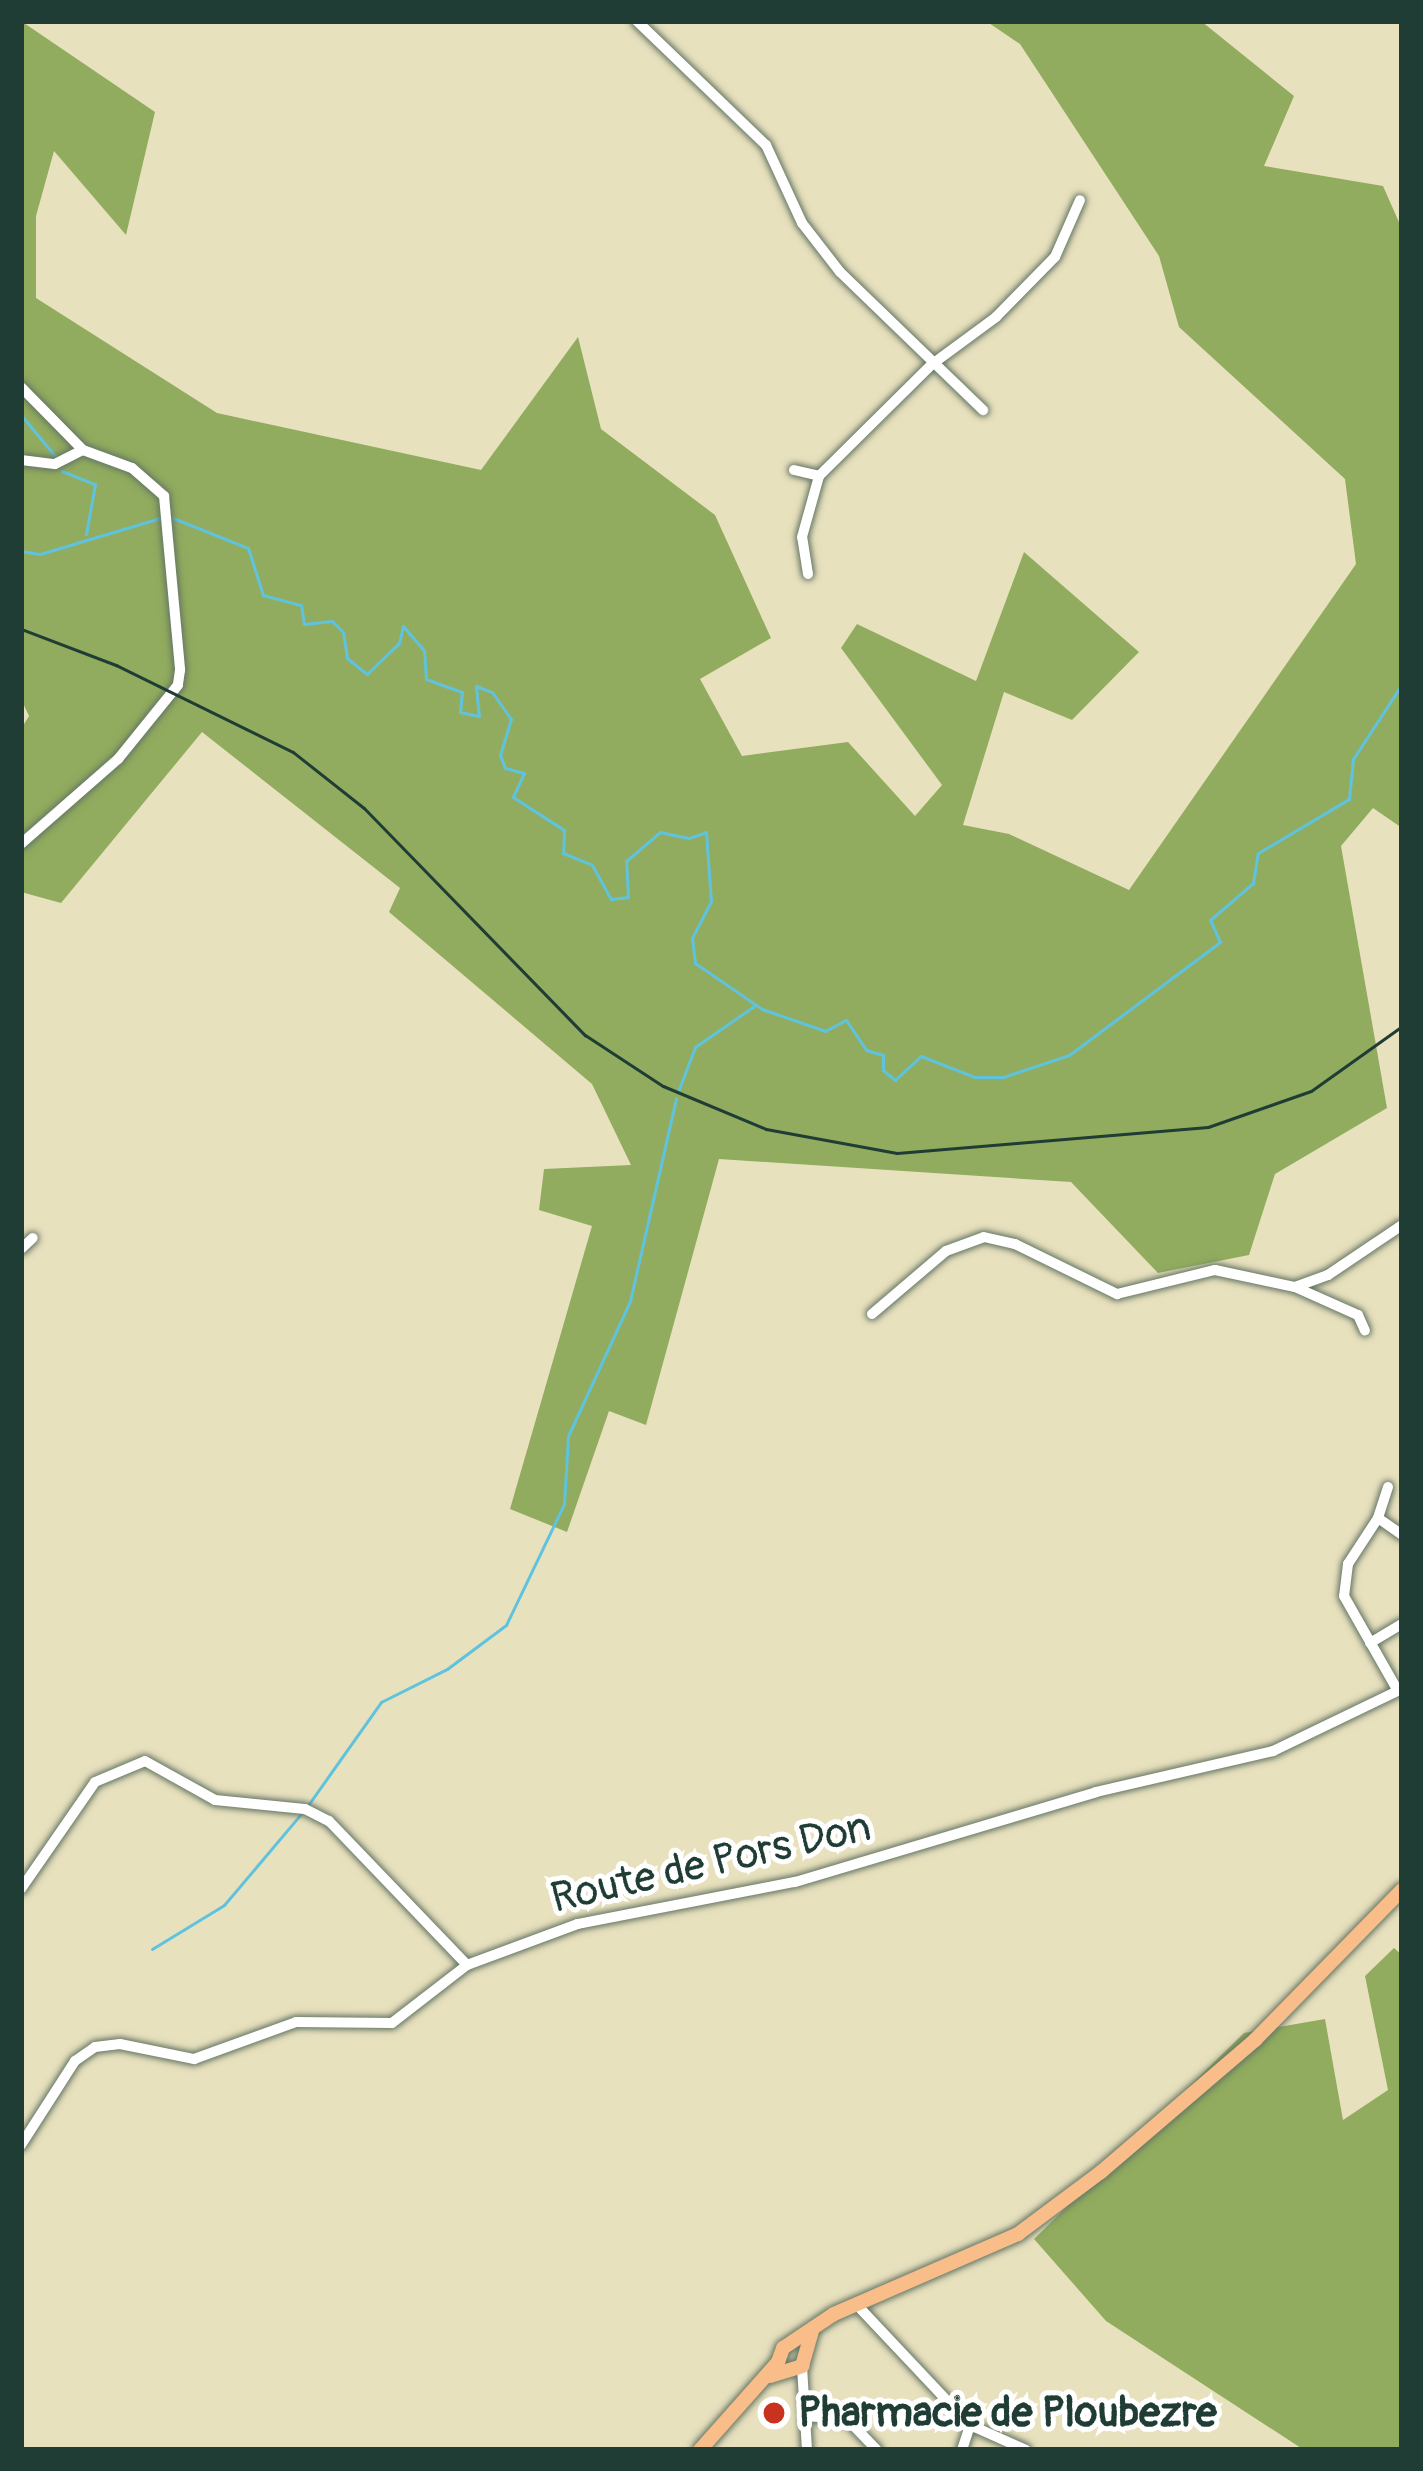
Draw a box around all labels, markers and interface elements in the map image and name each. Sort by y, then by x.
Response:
street label: Route de Pors Don [546,1802,876,1924]
place label: Pharmacie de Ploubezre [798,2388,1217,2438]
marker: Pharmacie de Ploubezre [761,2400,787,2426]

